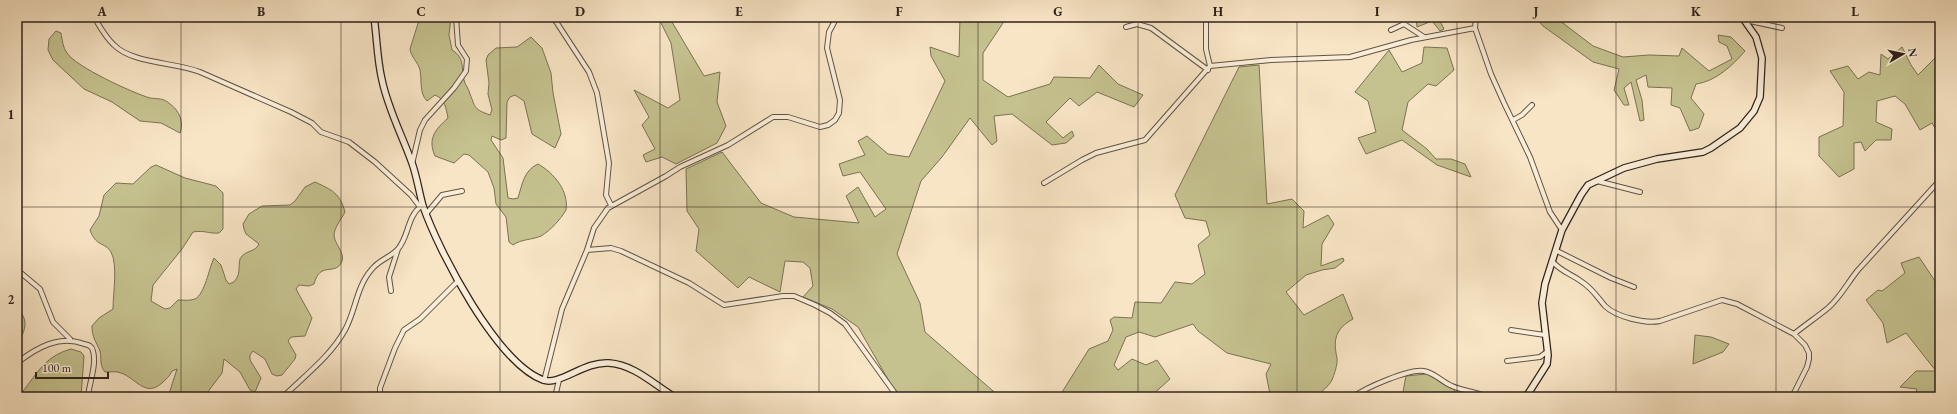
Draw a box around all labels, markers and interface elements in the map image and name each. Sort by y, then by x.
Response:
text: A [96,3,107,20]
text: B [257,3,265,20]
text: C [416,3,426,20]
text: D [575,3,585,20]
text: E [735,3,743,20]
text: F [895,3,903,20]
text: G [1053,3,1063,20]
text: H [1213,3,1224,20]
text: I [1375,3,1380,20]
text: J [1532,3,1539,20]
text: K [1691,3,1702,20]
text: L [1851,3,1859,20]
north arrow [1883,34,1923,74]
text: N [1905,47,1921,58]
text: 1 [8,106,15,123]
text: 2 [8,291,15,308]
scale bar [36,354,108,380]
text: 100 m [42,360,72,376]

